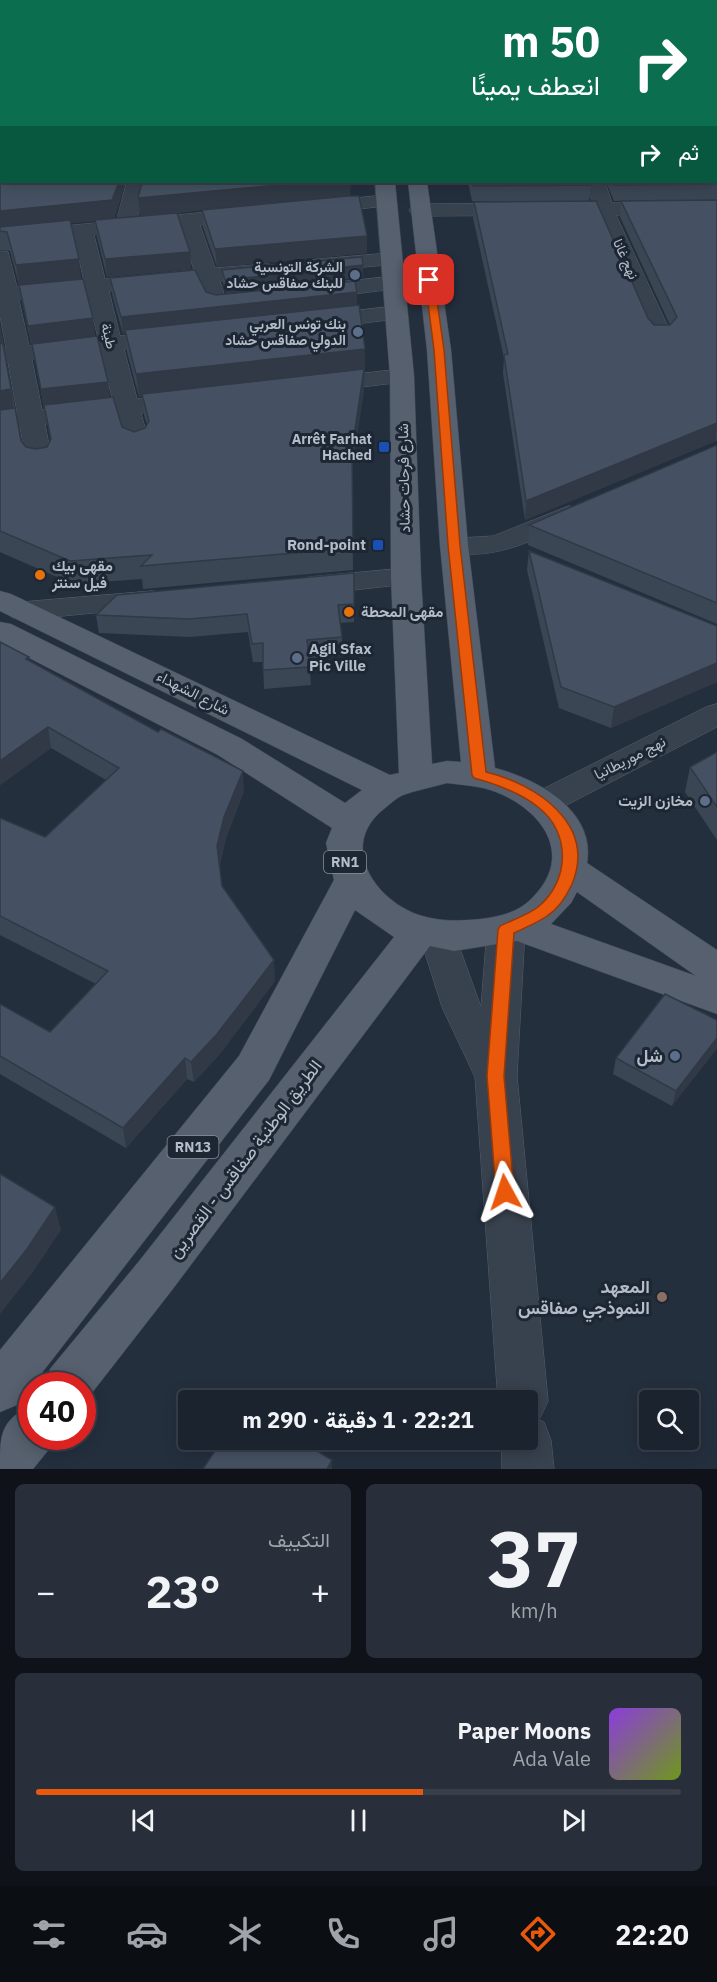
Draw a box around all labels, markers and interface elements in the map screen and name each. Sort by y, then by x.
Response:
text: 50 m [502,14,600,69]
icon: right [621,24,699,102]
text: انعطف يمينًا [471,67,600,102]
text: ثم [678,137,699,166]
icon: right [633,138,666,171]
street label: نهج غانا [607,236,643,283]
pin [403,254,454,305]
place label: الشركة التونسية للبنك صفاقس حشاد [226,258,343,292]
icon: arrive [412,263,445,296]
marker: الشركة التونسية للبنك صفاقس حشاد [348,268,362,282]
place label: بنك تونس العربي الدولي صفاقس حشاد [225,315,346,352]
street label: طينة [97,321,121,351]
marker: بنك تونس العربي الدولي صفاقس حشاد [351,325,365,339]
street label: شارع فرحات حشاد [393,423,416,533]
place label: Arrêt Farhat Hached [292,430,372,464]
marker: Arrêt Farhat Hached [377,440,391,454]
place label: Rond-point [287,535,366,554]
marker: Rond-point [371,538,385,552]
place label: مقهى بيك فيل سنتر [51,556,113,592]
marker: مقهى بيك فيل سنتر [33,568,47,582]
place label: مقهى المحطة [361,602,443,621]
marker: مقهى المحطة [342,605,356,619]
place label: Agil Sfax Pic Ville [309,639,372,675]
marker: Agil Sfax Pic Ville [290,651,304,665]
street label: شارع الشهداء [153,666,233,721]
street label: نهج موريطانيا [591,731,670,785]
place label: مخازن الزيت [618,791,693,810]
marker: مخازن الزيت [698,794,712,808]
road number: RN1 [324,851,366,873]
place label: شل [636,1044,663,1067]
marker: شل [668,1049,682,1063]
street label: الطريق الوطنية صفاقس - القصرين [163,1055,327,1262]
road number: RN13 [168,1136,218,1158]
position arrow [473,1160,537,1224]
place label: المعهد النموذجي صفاقس [518,1275,650,1323]
marker: المعهد النموذجي صفاقس [655,1290,669,1304]
speed limit sign: 40 [18,1372,96,1450]
map controls [639,1390,699,1450]
button: search [639,1390,699,1450]
text: 22:21 · 1 دقيقة · 290 m [242,1405,474,1434]
text: 37 [487,1507,581,1608]
text: التكييف [268,1526,330,1553]
text: 23° [145,1562,221,1620]
text: − [36,1570,56,1613]
text: + [310,1570,330,1613]
text: km/h [510,1597,558,1624]
text: Paper Moons [458,1716,591,1745]
text: Ada Vale [513,1745,591,1772]
icon: previous [127,1804,160,1837]
icon: pause [342,1804,375,1837]
icon: next [557,1804,590,1837]
icon: filters [28,1913,70,1955]
icon: car [126,1913,168,1955]
icon: climate [224,1913,266,1955]
icon: phone [322,1913,364,1955]
icon: music [420,1913,462,1955]
icon: directions [517,1913,559,1955]
text: 22:20 [615,1917,689,1952]

